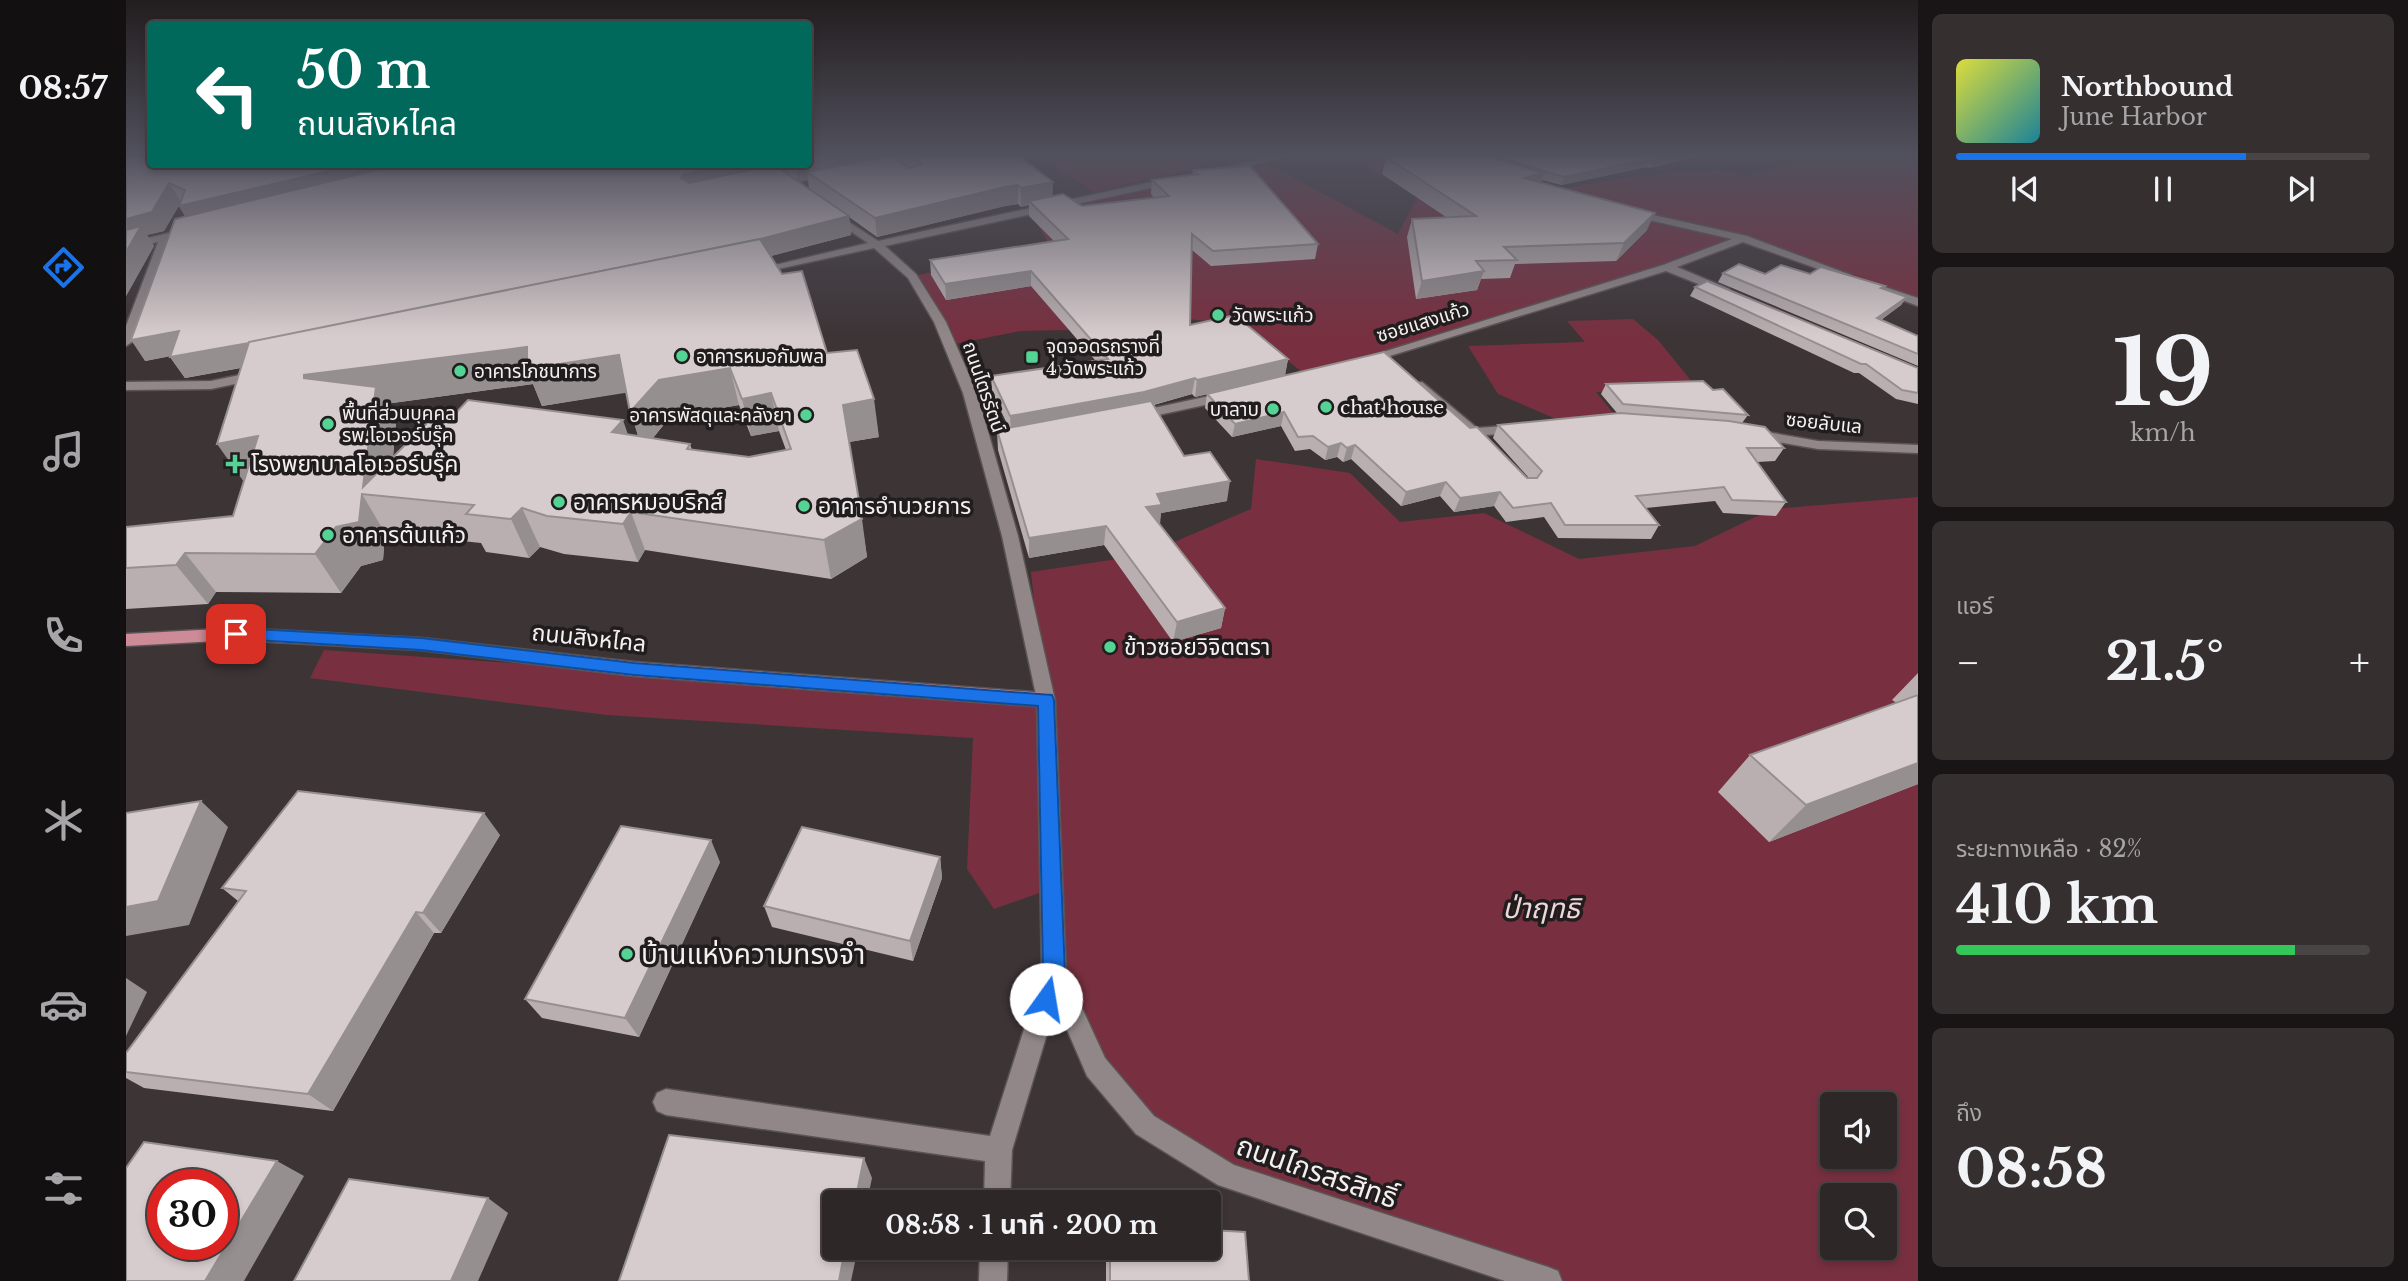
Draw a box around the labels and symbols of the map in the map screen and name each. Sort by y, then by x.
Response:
street label: ซอยแสงแก้ว [1374,297,1472,347]
place label: วัดพระแก้ว [1232,304,1314,327]
marker: วัดพระแก้ว [1210,307,1226,323]
place label: จุดจอดรถรางที่ 4 วัดพระแก้ว [1046,333,1160,380]
street label: ถนนไตรรัตน์ [958,338,1010,436]
place label: อาคารหมอกัมพล [696,345,824,368]
marker: อาคารหมอกัมพล [674,348,690,364]
marker: จุดจอดรถรางที่ 4 วัดพระแก้ว [1024,349,1040,365]
place label: อาคารโภชนาการ [474,360,597,383]
marker: อาคารโภชนาการ [452,363,468,379]
place label: chat house [1340,396,1444,419]
place label: บาลาบ [1210,398,1259,421]
marker: chat house [1318,399,1334,415]
place label: พื้นที่ส่วนบุคคล รพ.โอเวอร์บรุ๊ค [342,400,456,447]
marker: บาลาบ [1265,401,1281,417]
place label: อาคารพัสดุและคลังยา [629,404,792,427]
marker: อาคารพัสดุและคลังยา [798,407,814,423]
street label: ซอยลับแล [1785,408,1863,438]
marker: พื้นที่ส่วนบุคคล รพ.โอเวอร์บรุ๊ค [320,416,336,432]
place label: โรงพยาบาลโอเวอร์บรุ๊ค [251,450,458,478]
marker: โรงพยาบาลโอเวอร์บรุ๊ค [225,454,245,474]
place label: อาคารหมอบริกส์ [573,488,723,516]
place label: อาคารอำนวยการ [818,492,971,520]
marker: อาคารหมอบริกส์ [551,494,567,510]
marker: อาคารอำนวยการ [796,498,812,514]
place label: อาคารต้นแก้ว [342,521,466,549]
marker: อาคารต้นแก้ว [320,527,336,543]
pin [206,604,266,664]
street label: ถนนสิงหไคล [530,618,648,658]
place label: ข้าวซอยวิจิตตรา [1124,633,1270,661]
marker: ข้าวซอยวิจิตตรา [1102,639,1118,655]
park label: ป่าฤทธิ [1502,891,1583,926]
place label: บ้านแห่งความทรงจำ [641,937,865,972]
marker: บ้านแห่งความทรงจำ [619,946,635,962]
position arrow [1009,962,1083,1036]
street label: ถนนไกรสรสิทธิ์ [1232,1128,1403,1216]
speed limit sign: 30 [147,1169,238,1260]

